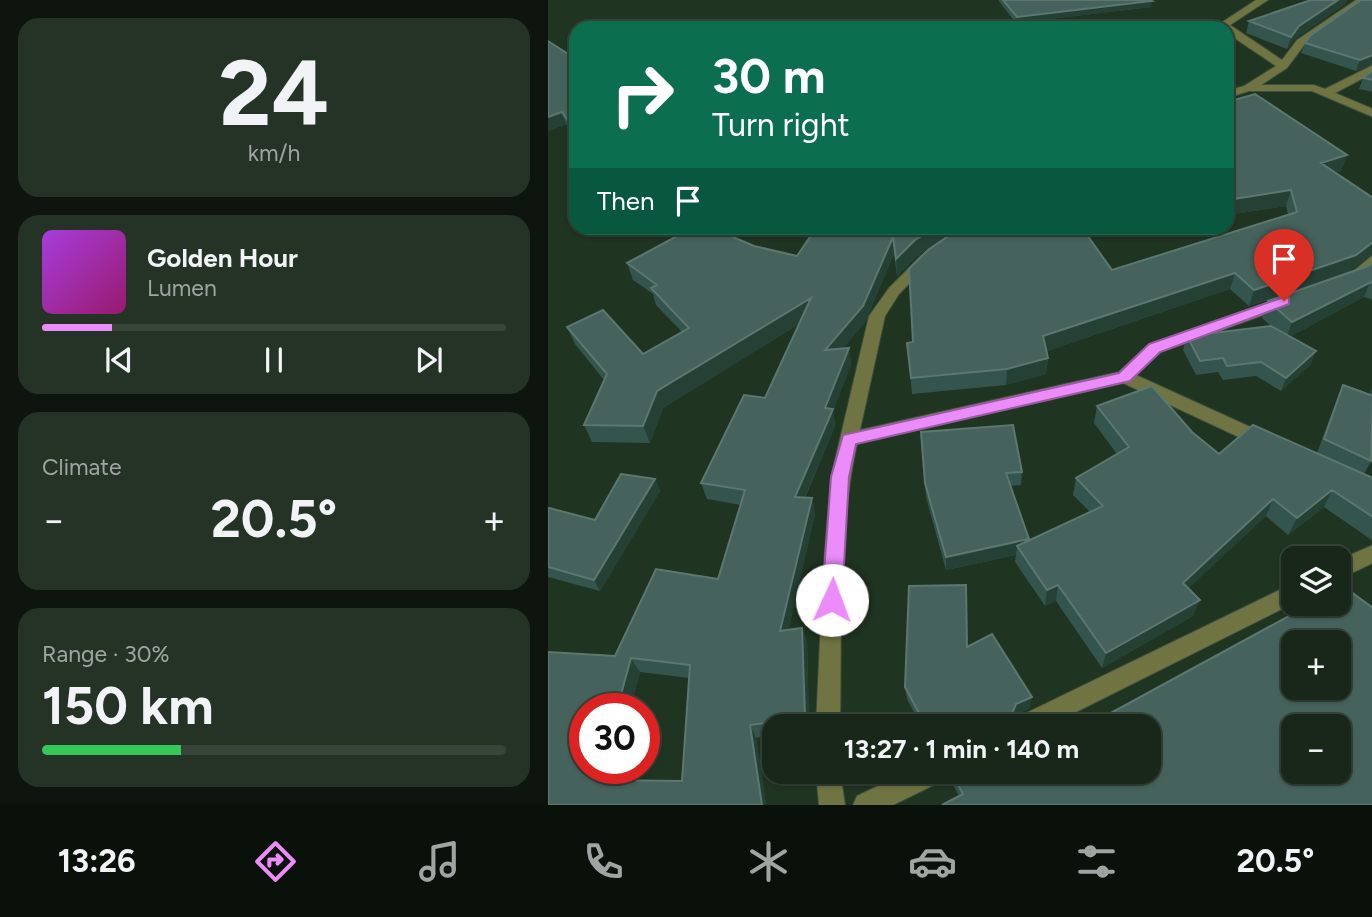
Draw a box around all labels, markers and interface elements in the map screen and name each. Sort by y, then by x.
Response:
text: 24 [219,39,329,148]
text: 30 m [712,46,825,105]
icon: right [597,49,688,140]
text: Turn right [712,106,850,144]
text: km/h [248,139,300,167]
icon: arrive [669,182,707,220]
text: Then [597,185,655,217]
pin [1254,229,1314,301]
icon: arrive [1265,240,1303,278]
text: Golden Hour [147,242,298,274]
text: Lumen [147,274,217,302]
icon: previous [100,341,138,379]
icon: pause [255,341,293,379]
icon: next [410,341,448,379]
text: Climate [42,453,121,481]
text: 20.5° [211,488,337,550]
text: − [42,497,66,543]
text: + [482,497,506,543]
map controls [1281,546,1351,784]
button: layers [1281,546,1351,616]
position arrow [795,563,869,637]
button: + [1281,630,1351,700]
text: Range · 30% [42,640,170,668]
text: 150 km [42,675,214,737]
speed limit sign: 30 [569,693,660,784]
button: − [1281,714,1351,784]
text: 13:27 · 1 min · 140 m [844,733,1079,765]
icon: directions [251,837,300,886]
icon: music [415,837,464,886]
icon: phone [579,837,628,886]
icon: climate [744,837,793,886]
icon: car [908,837,957,886]
icon: filters [1072,837,1121,886]
text: 13:26 [58,842,136,880]
text: 20.5° [1236,842,1314,880]

